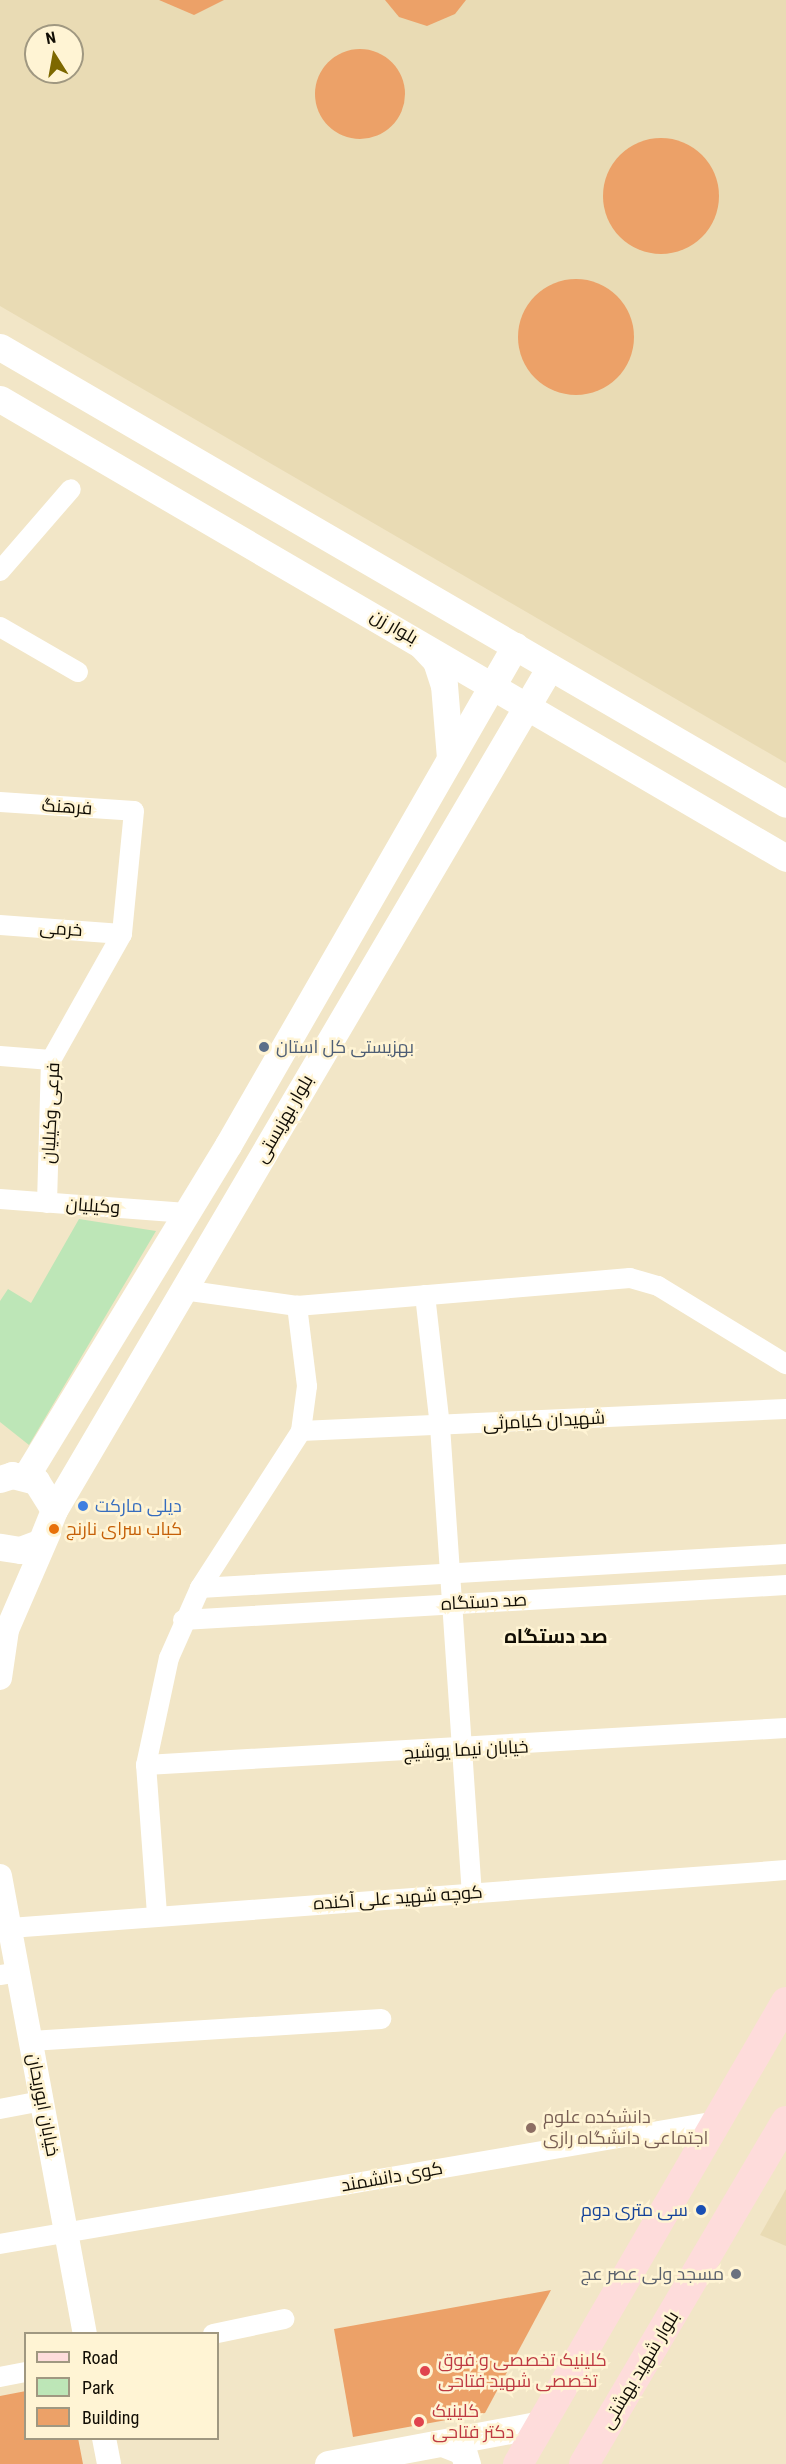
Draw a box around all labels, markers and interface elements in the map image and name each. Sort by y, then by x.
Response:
north arrow [24,24,84,84]
text: N [44,28,57,48]
street label: بلوار زن [366,605,422,649]
street label: فرهنگ [41,794,93,820]
street label: خرمی [39,917,83,941]
place label: بهزیستی کل استان [276,1036,414,1058]
marker: بهزیستی کل استان [257,1040,271,1054]
street label: فرعی وکیلیان [38,1062,64,1164]
street label: بلوار بهزیستی [250,1071,318,1167]
street label: وکیلیان [65,1193,121,1219]
street label: شهیدان کیامرثی [482,1407,606,1435]
place label: دیلی مارکت [95,1495,182,1517]
marker: دیلی مارکت [76,1499,90,1513]
place label: کباب سرای نارنج [66,1518,182,1540]
marker: کباب سرای نارنج [47,1522,61,1536]
street label: صد دستگاه [441,1589,527,1615]
district label: صد دستگاه [504,1624,608,1648]
street label: خیابان نیما یوشیج [403,1736,529,1764]
street label: کوچه شهید علی آکنده [313,1881,483,1915]
street label: خیابان ابوریحان [22,2052,64,2158]
place label: دانشکده علوم اجتماعی دانشگاه رازی [543,2107,708,2150]
marker: دانشکده علوم اجتماعی دانشگاه رازی [524,2121,538,2135]
street label: کوی دانشمند [340,2157,444,2197]
place label: سی متری دوم [581,2199,688,2221]
marker: سی متری دوم [692,2201,710,2219]
place label: مسجد ولی عصر عج [581,2263,724,2285]
marker: مسجد ولی عصر عج [729,2267,743,2281]
street label: بلوار شهید بهشتی [596,2307,684,2433]
legend [24,2332,219,2440]
text: Road [82,2347,118,2368]
place label: کلینیک تخصصی و فوق تخصصی شهید فتاحی [438,2350,607,2392]
marker: کلینیک تخصصی و فوق تخصصی شهید فتاحی [416,2362,434,2380]
text: Park [82,2377,114,2398]
place label: کلینیک دکتر فتاحی [432,2401,514,2444]
text: Building [82,2407,139,2428]
marker: کلینیک دکتر فتاحی [410,2413,428,2431]

